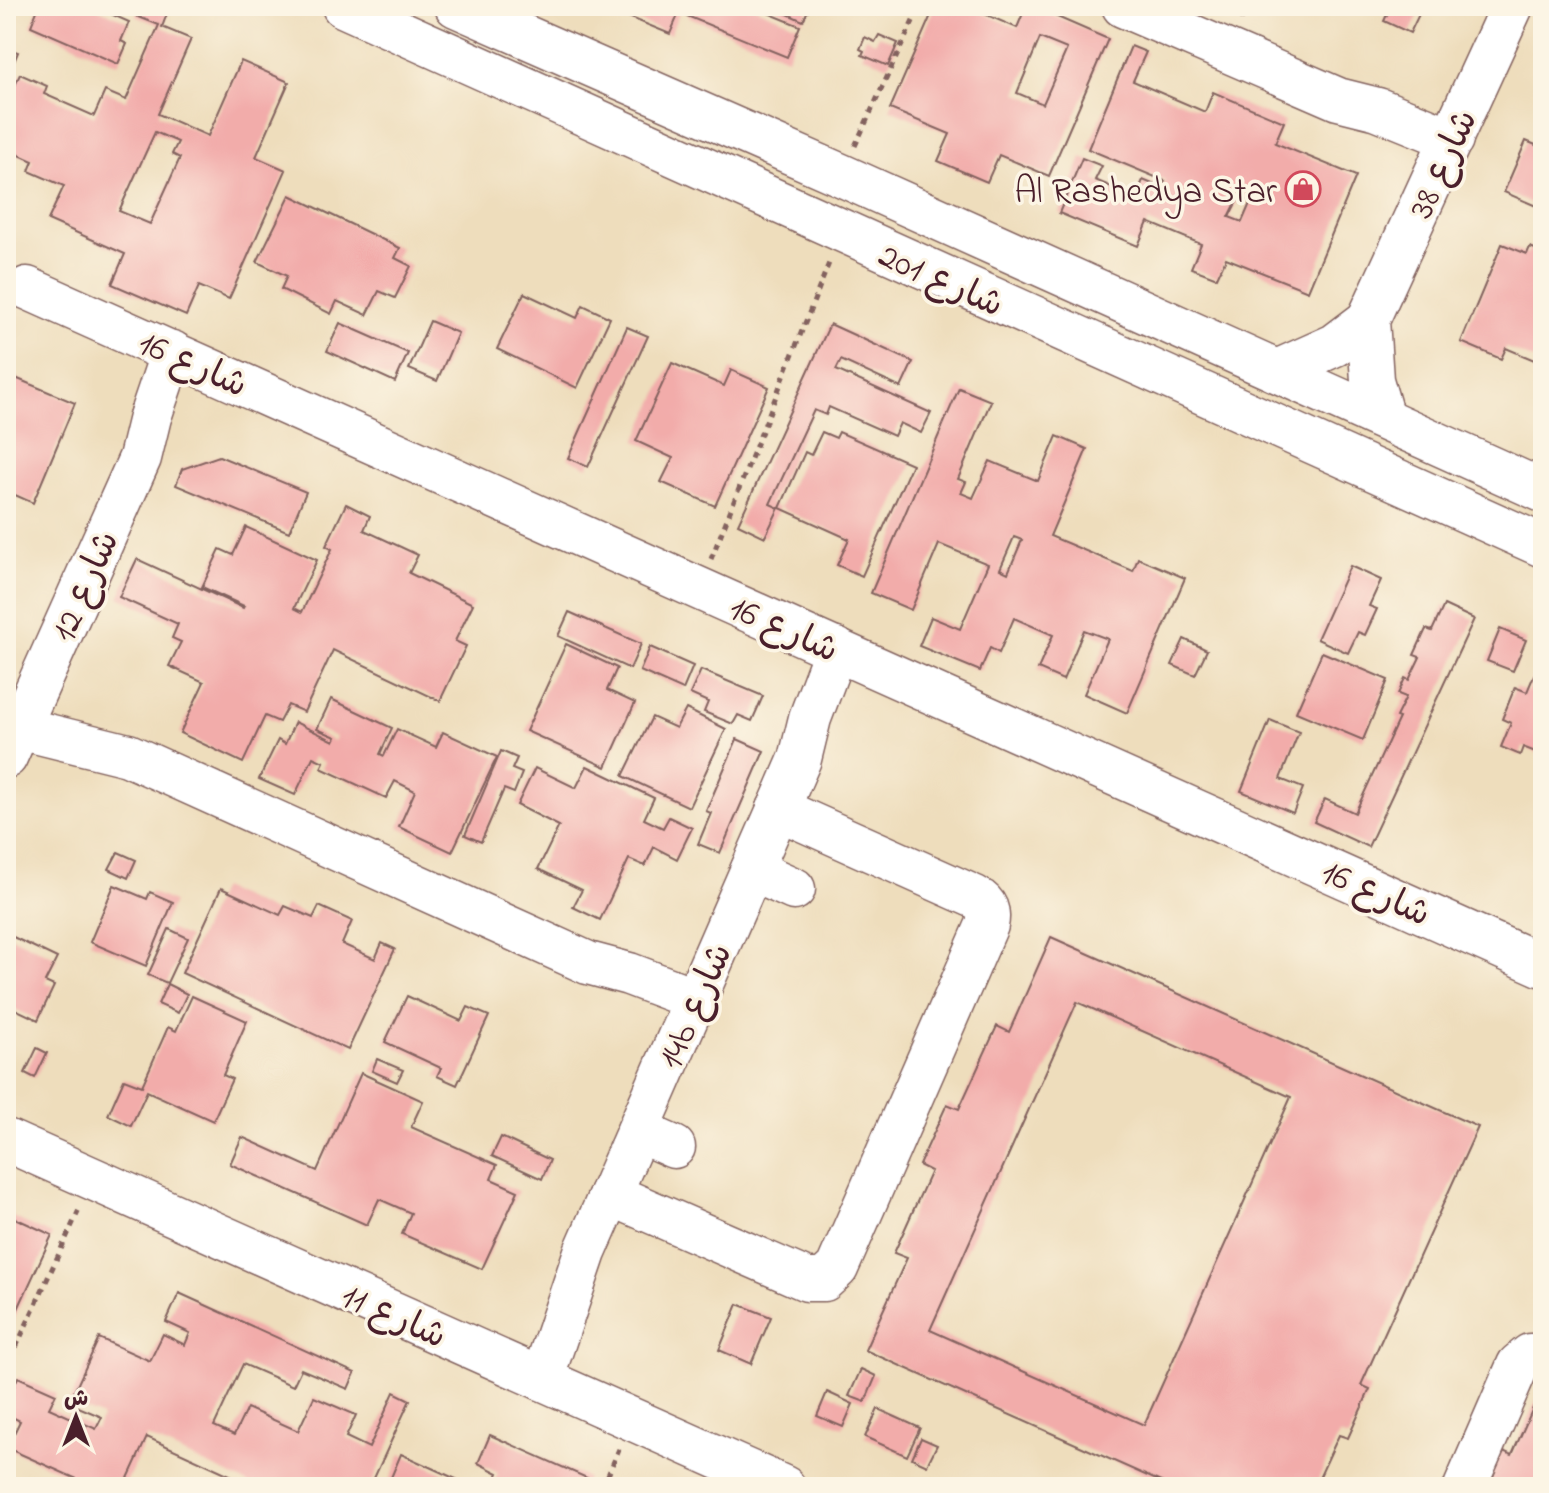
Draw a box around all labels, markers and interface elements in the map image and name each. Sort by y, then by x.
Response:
street label: شارع 38 [1397,101,1493,228]
place label: Al Rashedya Star [1014,167,1278,220]
shop icon: Al Rashedya Star [1284,170,1322,208]
street label: شارع 201 [869,231,1011,333]
street label: شارع 16 [129,319,255,414]
street label: شارع 12 [39,523,135,651]
street label: شارع 16 [720,584,846,679]
street label: شارع 16 [1312,848,1438,943]
street label: 14b شارع [646,936,748,1078]
street label: شارع 11 [332,1272,454,1365]
north arrow [36,1377,116,1457]
text: ش [64,1384,88,1416]

